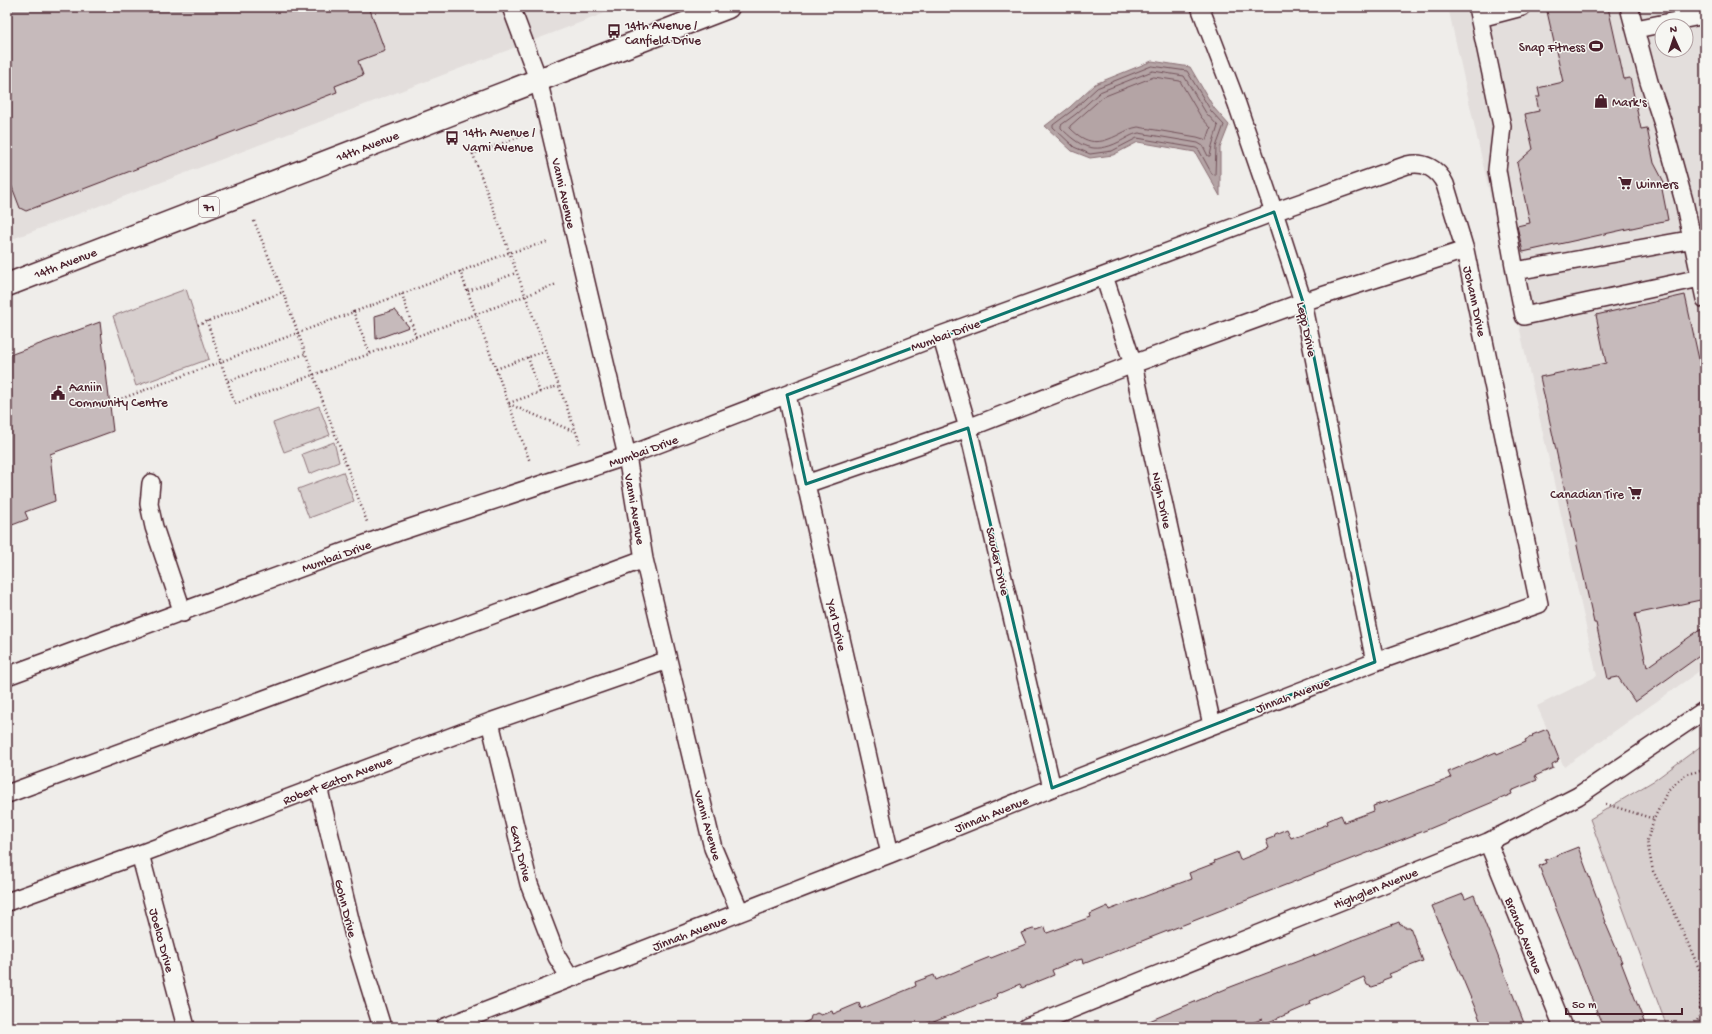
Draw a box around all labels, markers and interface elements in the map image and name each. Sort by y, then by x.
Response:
north arrow [1654,18,1694,58]
place label: 14th Avenue / Canfield Drive [624,19,701,49]
bus stop icon: 14th Avenue / Canfield Drive [606,23,622,39]
text: N [1670,24,1677,36]
sports icon: Snap Fitness [1588,38,1604,54]
place label: Snap Fitness [1519,41,1586,56]
shop icon: Mark's [1593,93,1609,109]
place label: Mark's [1612,96,1648,111]
place label: 14th Avenue / Varni Avenue [462,126,535,156]
street label: 14th Avenue [334,128,402,166]
bus stop icon: 14th Avenue / Varni Avenue [444,130,460,146]
street label: Vanni Avenue [547,156,578,231]
supermarket icon: Winners [1617,175,1633,191]
place label: Winners [1636,178,1680,193]
road number: 71 [199,197,219,217]
street label: 14th Avenue [32,245,100,283]
street label: Johann Drive [1459,265,1488,338]
street label: Lepp Drive [1292,301,1319,359]
street label: Mumbai Drive [909,317,983,356]
place label: Aaniin Community Centre [69,381,168,411]
public building icon: Aaniin Community Centre [50,385,66,401]
street label: Mumbai Drive [607,433,681,472]
street label: Nigh Drive [1147,471,1174,530]
street label: Vanni Avenue [620,472,647,546]
supermarket icon: Canadian Tire [1627,485,1643,501]
place label: Canadian Tire [1550,488,1624,503]
street label: Sauder Drive [981,526,1012,597]
street label: Mumbai Drive [300,538,374,577]
street label: Yarl Drive [822,597,849,653]
street label: Jinnah Avenue [1254,675,1332,717]
street label: Robert Eaton Avenue [281,753,395,809]
street label: Vanni Avenue [689,788,724,863]
street label: Jinnah Avenue [953,794,1031,837]
street label: Gary Drive [505,824,534,884]
street label: Highglen Avenue [1331,865,1421,913]
street label: Gohn Drive [330,878,359,940]
street label: Brando Avenue [1500,895,1545,977]
street label: Joelco Drive [145,907,176,975]
street label: Jinnah Avenue [651,913,729,955]
scale bar [1566,990,1682,1016]
text: 50 m [1572,999,1597,1013]

